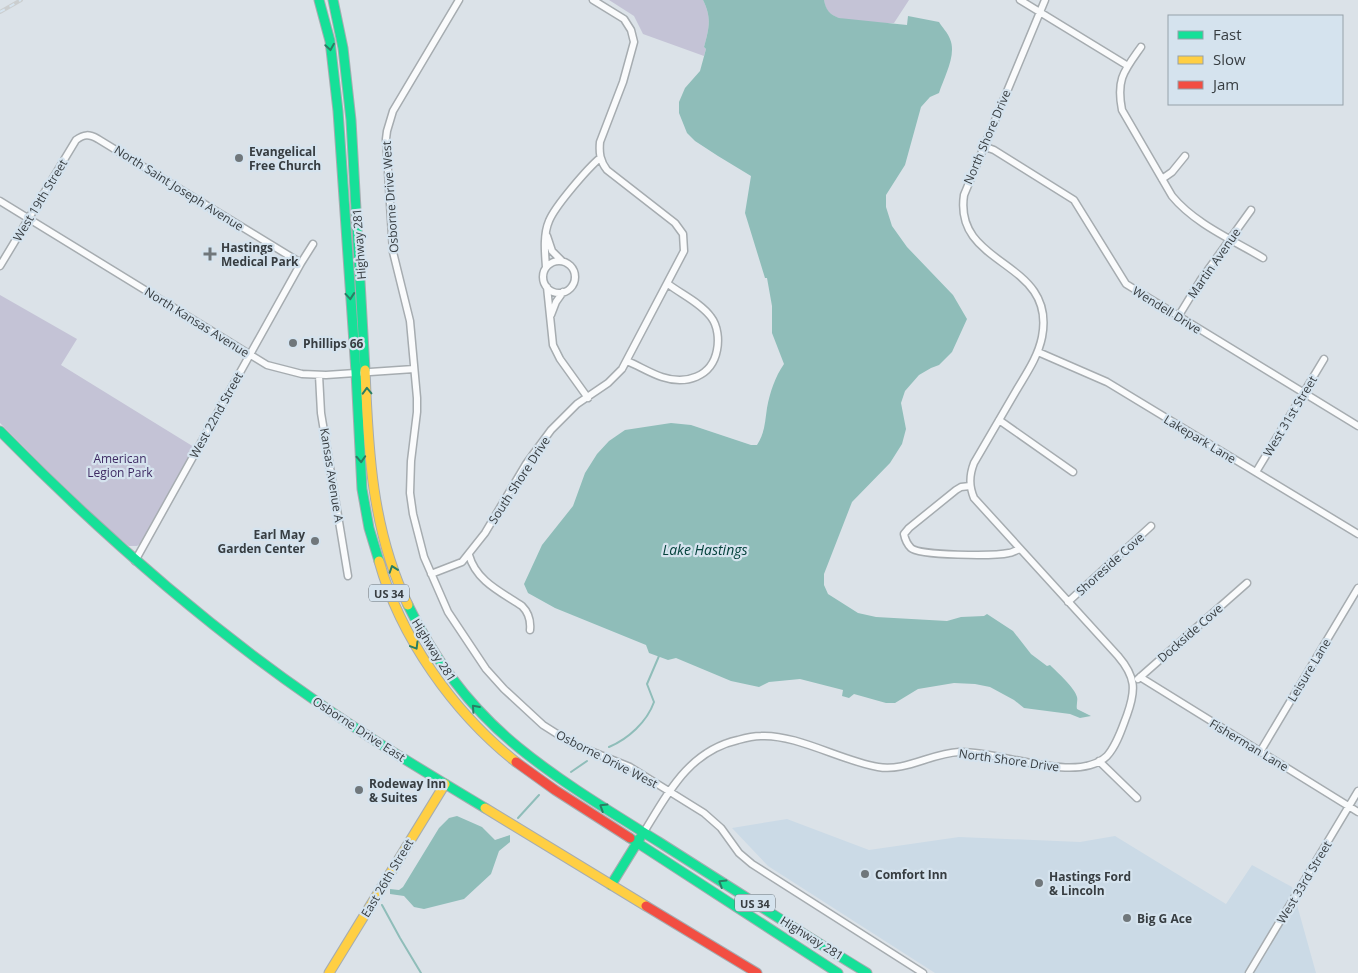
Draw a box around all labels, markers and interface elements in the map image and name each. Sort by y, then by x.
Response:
legend [1168,15,1343,105]
text: Fast [1213,24,1242,44]
one-way arrow [325,43,335,52]
text: Slow [1213,49,1246,69]
text: Jam [1211,74,1239,94]
street label: North Shore Drive [959,87,1015,187]
street label: North Saint Joseph Avenue [111,141,247,235]
street label: Osborne Drive West [378,141,402,253]
place label: Evangelical Free Church [249,143,321,174]
marker: Evangelical Free Church [233,152,245,164]
street label: West 19th Street [9,156,71,244]
street label: Highway 281 [348,208,370,280]
street label: Martin Avenue [1184,224,1245,301]
place label: Hastings Medical Park [221,239,299,270]
marker: Hastings Medical Park [203,247,217,261]
street label: Wendell Drive [1130,282,1205,338]
street label: North Kansas Avenue [141,283,253,361]
one-way arrow [345,293,356,301]
place label: Phillips 66 [303,335,364,352]
marker: Phillips 66 [287,337,299,349]
street label: West 22nd Street [185,369,247,461]
street label: West 31st Street [1259,372,1321,460]
one-way arrow [361,387,372,395]
street label: Lakepark Lane [1161,411,1239,467]
street label: Kansas Avenue A [316,427,348,524]
street label: South Shore Drive [484,433,554,527]
park label: American Legion Park [87,450,153,481]
one-way arrow [355,455,366,463]
place label: Earl May Garden Center [218,526,306,557]
street label: Shoreside Cove [1072,529,1148,599]
marker: Earl May Garden Center [309,535,321,547]
water label: Lake Hastings [662,540,748,559]
one-way arrow [389,565,399,573]
road number: US 34 [369,584,409,602]
street label: Dockside Cove [1154,600,1227,666]
street label: Highway 281 [408,615,460,685]
street label: Leisure Lane [1283,635,1335,705]
one-way arrow [409,641,419,650]
street label: Osborne Drive East [309,693,409,765]
one-way arrow [472,704,481,713]
street label: Fisherman Lane [1206,715,1292,775]
street label: Osborne Drive West [553,726,661,792]
street label: North Shore Drive [958,745,1061,775]
place label: Rodeway Inn & Suites [369,775,446,806]
marker: Rodeway Inn & Suites [353,784,365,796]
one-way arrow [599,803,608,813]
street label: East 26th Street [357,836,417,920]
street label: West 33rd Street [1273,838,1335,926]
place label: Comfort Inn [875,866,947,883]
marker: Comfort Inn [859,868,871,880]
place label: Hastings Ford & Lincoln [1049,868,1131,899]
marker: Hastings Ford & Lincoln [1033,877,1045,889]
one-way arrow [718,879,727,889]
road number: US 34 [735,894,775,911]
place label: Big G Ace [1137,910,1192,927]
street label: Highway 281 [777,912,847,964]
marker: Big G Ace [1121,912,1133,924]

